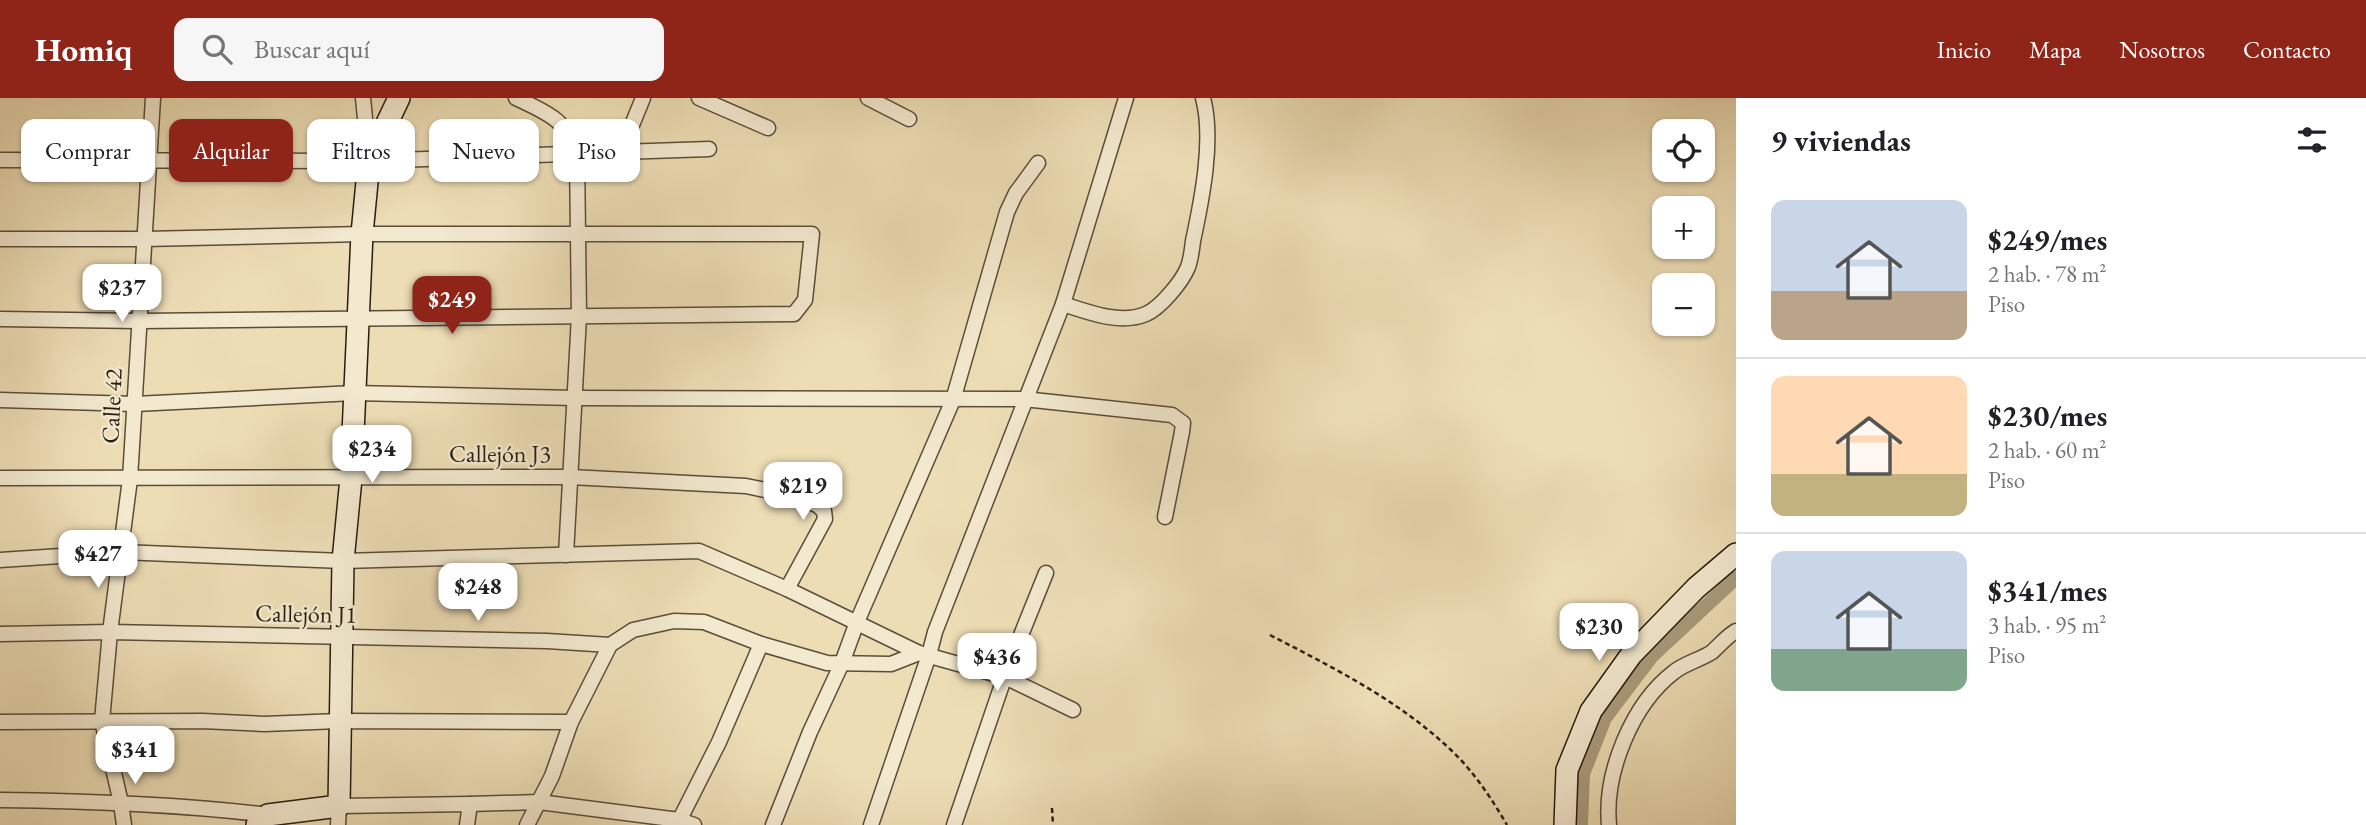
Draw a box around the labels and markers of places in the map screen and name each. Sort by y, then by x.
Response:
pin: $237 [81,264,163,324]
pin: $249 [411,276,493,336]
pin: $234 [331,426,413,485]
pin: $219 [762,462,844,522]
pin: $427 [57,531,139,590]
pin: $248 [437,564,519,623]
pin: $230 [1558,603,1640,663]
pin: $436 [956,634,1038,693]
pin: $341 [94,726,176,786]

